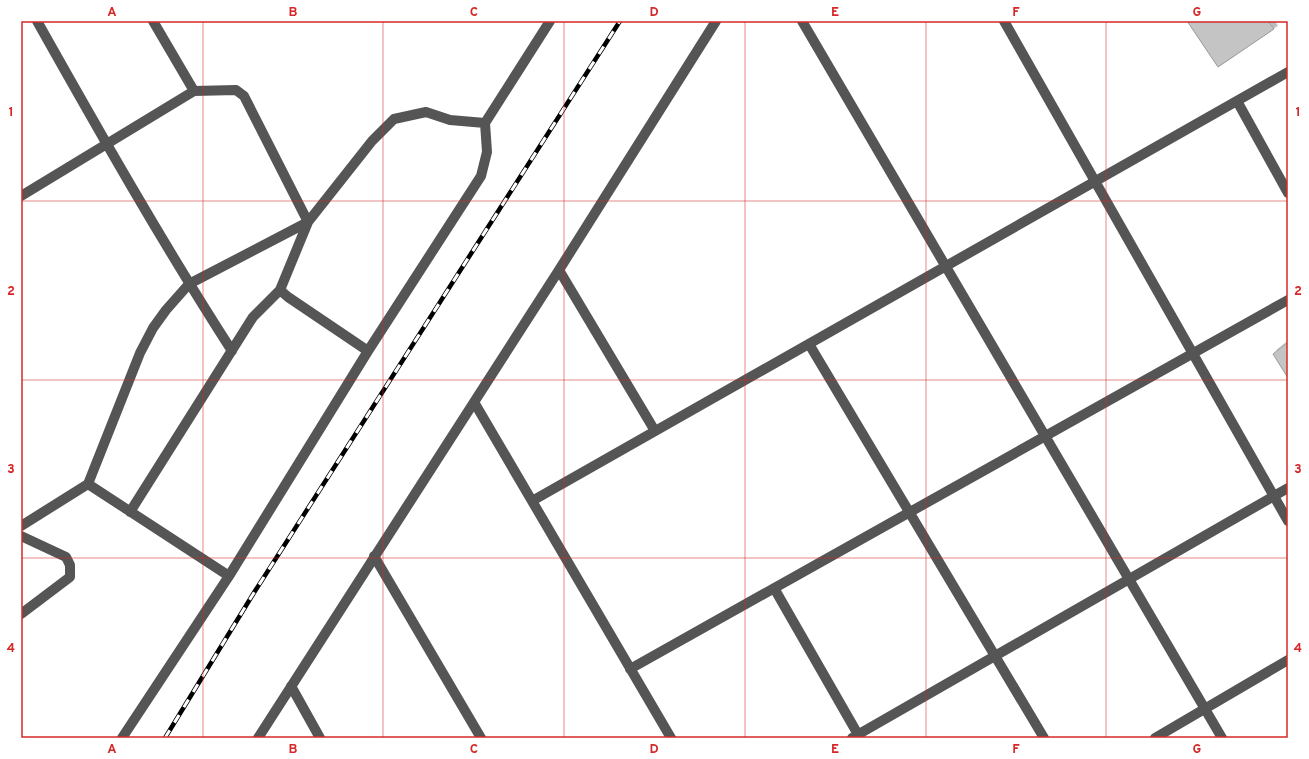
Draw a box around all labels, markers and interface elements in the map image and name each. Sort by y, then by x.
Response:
text: A [107,5,117,21]
text: B [289,5,298,21]
text: C [470,5,478,21]
text: D [649,5,659,21]
text: E [831,5,839,21]
text: F [1012,5,1020,21]
text: G [1193,5,1202,21]
text: 1 [8,105,14,121]
text: 1 [1295,105,1301,121]
text: 2 [7,284,15,300]
text: 2 [1294,284,1302,300]
text: 3 [7,462,15,478]
text: 3 [1294,462,1302,478]
text: 4 [7,641,15,657]
text: 4 [1294,641,1302,657]
text: A [107,742,117,758]
text: B [289,742,298,758]
text: C [470,742,478,758]
text: D [649,742,659,758]
text: E [831,742,839,758]
text: F [1012,742,1020,758]
text: G [1193,742,1202,758]

